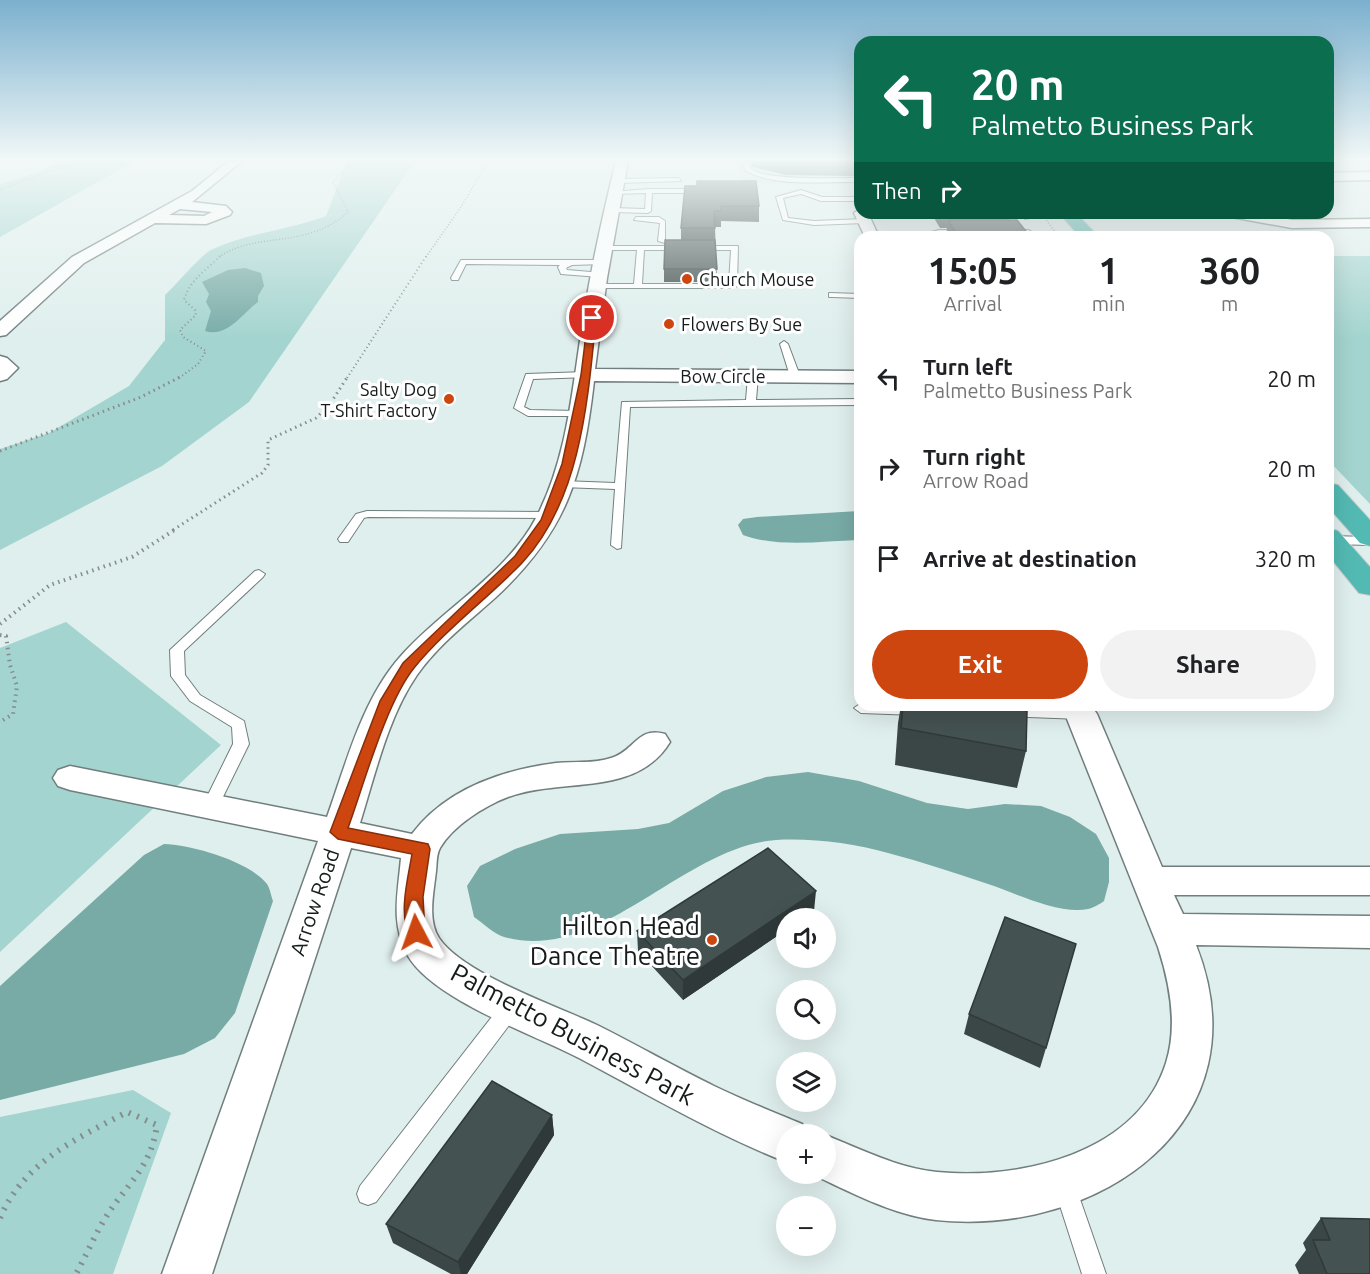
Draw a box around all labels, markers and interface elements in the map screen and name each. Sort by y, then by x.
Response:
icon: left [872,60,950,138]
text: 20 m [971,61,1065,108]
text: Palmetto Business Park [971,110,1254,140]
icon: right [934,174,967,207]
text: Then [872,178,922,203]
text: 15:05 [928,250,1018,291]
text: 1 [1098,250,1119,291]
text: 360 [1199,250,1260,291]
place label: Church Mouse [699,269,814,289]
marker: Church Mouse [680,272,694,286]
pin [566,292,617,343]
text: Arrival [944,292,1002,315]
text: min [1092,292,1125,315]
text: m [1221,292,1238,315]
icon: arrive [575,301,608,334]
place label: Flowers By Sue [681,314,802,334]
marker: Flowers By Sue [662,317,676,331]
text: Turn left [923,354,1013,379]
icon: left [872,362,905,395]
street label: Bow Circle [680,366,766,386]
text: 20 m [1267,366,1316,391]
place label: Salty Dog T-Shirt Factory [321,379,437,420]
text: Palmetto Business Park [923,379,1132,402]
marker: Salty Dog T-Shirt Factory [442,392,456,406]
text: Turn right [923,444,1025,469]
icon: right [872,452,905,485]
text: 20 m [1267,456,1316,481]
text: Arrow Road [923,469,1029,492]
icon: arrive [872,542,905,575]
text: Arrive at destination [923,546,1137,571]
text: 320 m [1255,546,1316,571]
button: Exit [872,630,1088,699]
button: Share [1100,630,1316,699]
street label: Arrow Road [285,845,343,959]
position arrow [384,900,448,964]
map controls [776,908,836,1256]
button: sound [776,908,836,968]
place label: Hilton Head Dance Theatre [530,911,700,970]
marker: Hilton Head Dance Theatre [705,933,719,947]
street label: Palmetto Business Park [446,957,700,1111]
button: search [776,980,836,1040]
button: layers [776,1052,836,1112]
button: + [776,1124,836,1184]
button: − [776,1196,836,1256]

